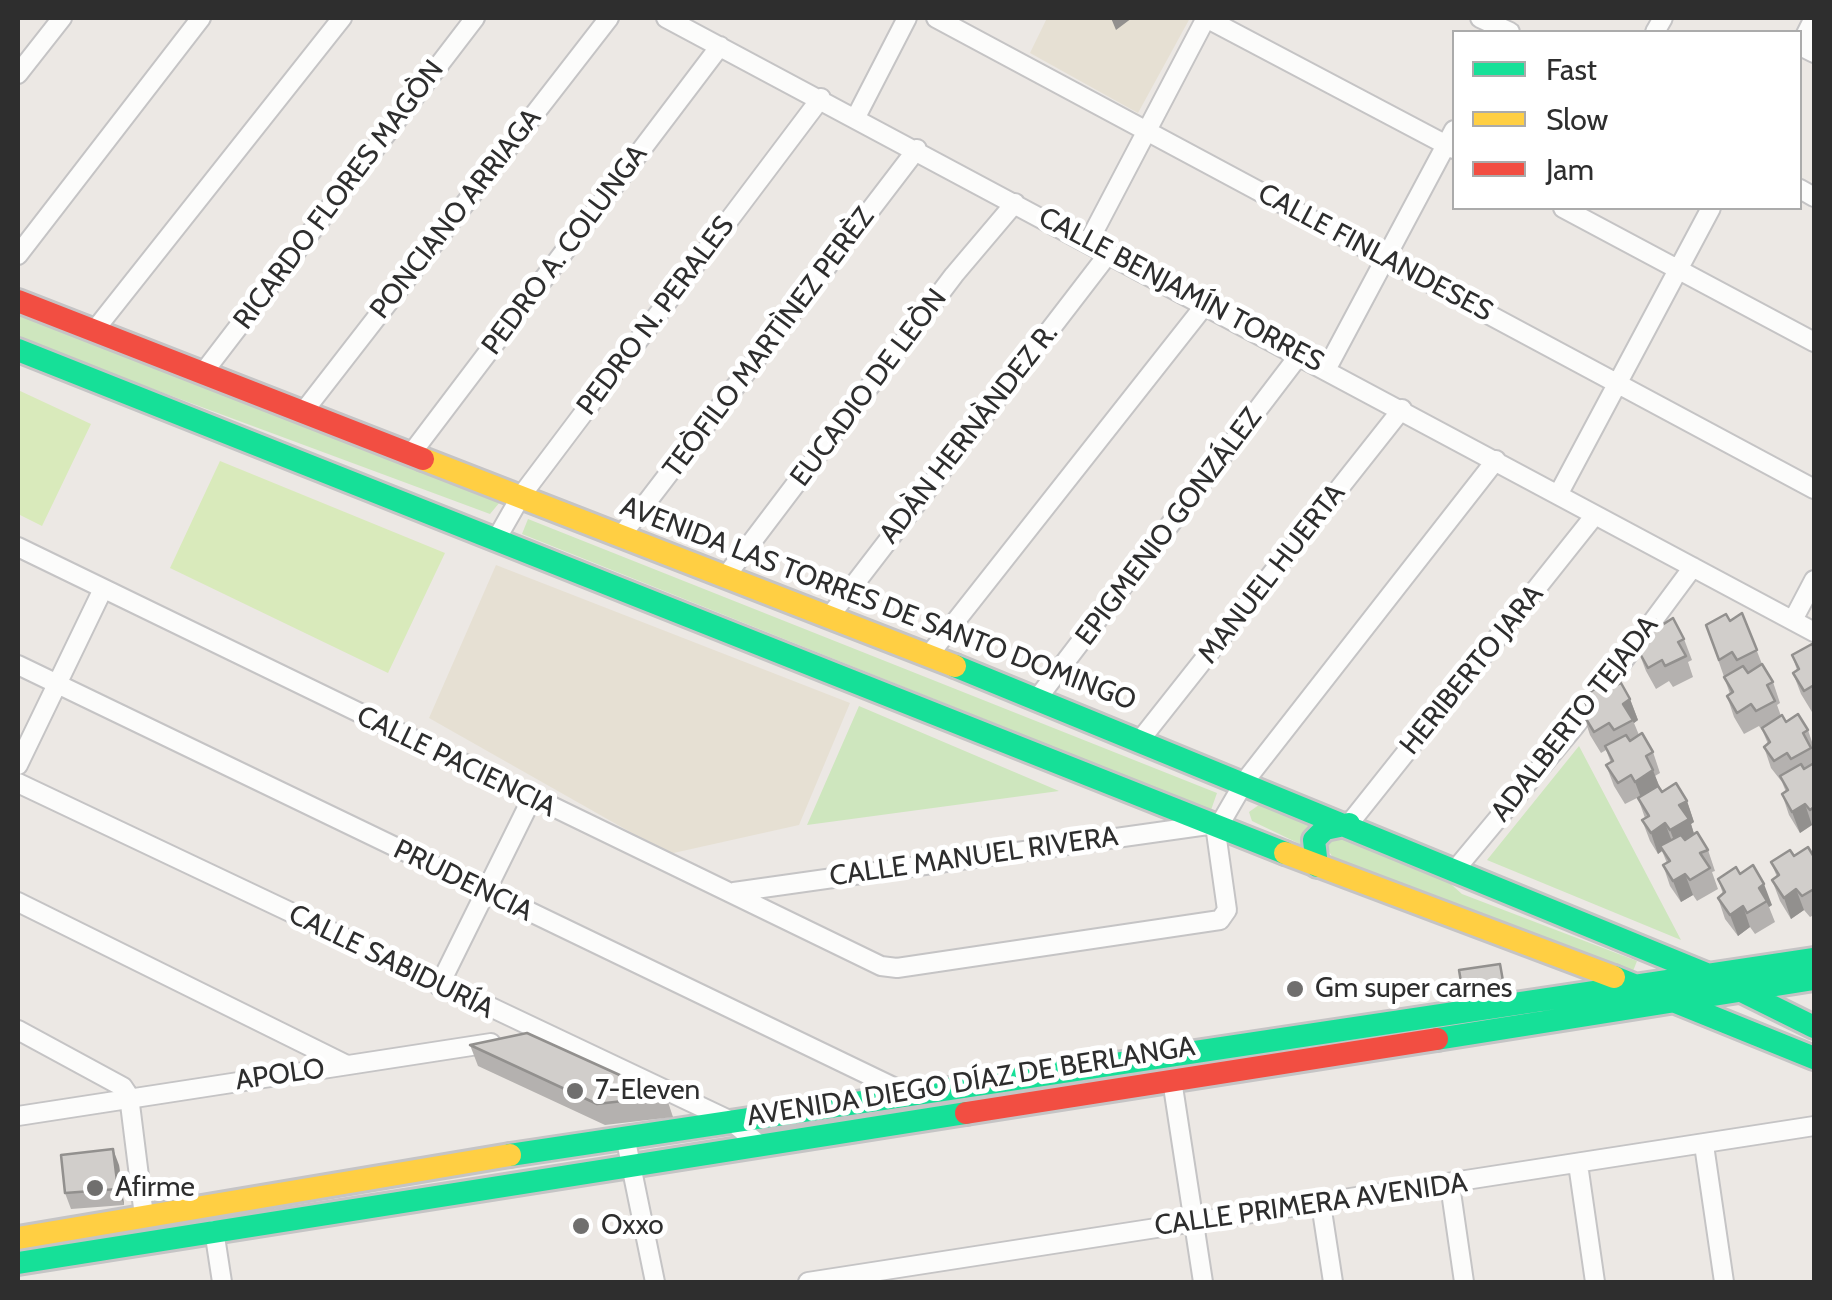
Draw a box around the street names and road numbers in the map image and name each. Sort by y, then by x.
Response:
street label: RICARDO FLORES MAGÒN [227,54,451,336]
street label: PONCIANO ARRIAGA [363,102,549,326]
street label: PEDRO A. COLUNGA [475,138,655,362]
street label: CALLE FINLANDESES [1252,177,1498,329]
street label: TEÒFILO MARTÌNEZ PERÈZ [656,201,882,485]
street label: CALLE BENJAMÍN TORRES [1033,201,1329,379]
street label: PEDRO N. PERALES [570,210,742,422]
street label: EUCADIO DE LEÒN [784,283,954,493]
street label: ADÀN HERNÀNDEZ R. [873,317,1065,551]
street label: EPIGMENIO GONZÁLEZ [1069,402,1269,652]
street label: MANUEL HUERTA [1191,478,1353,670]
street label: AVENIDA LAS TORRES DE SANTO DOMINGO [615,490,1141,718]
street label: HERIBERTO JARA [1393,578,1551,762]
street label: ADALBERTO TEJADA [1484,610,1666,828]
street label: CALLE PACIENCIA [351,699,561,825]
street label: CALLE MANUEL RIVERA [828,820,1120,894]
street label: PRUDENCIA [388,833,538,929]
street label: CALLE SABIDURÍA [283,898,499,1026]
street label: AVENIDA DIEGO DÍAZ DE BERLANGA [745,1030,1197,1134]
street label: APOLO [233,1052,327,1098]
street label: CALLE PRIMERA AVENIDA [1153,1166,1469,1244]

